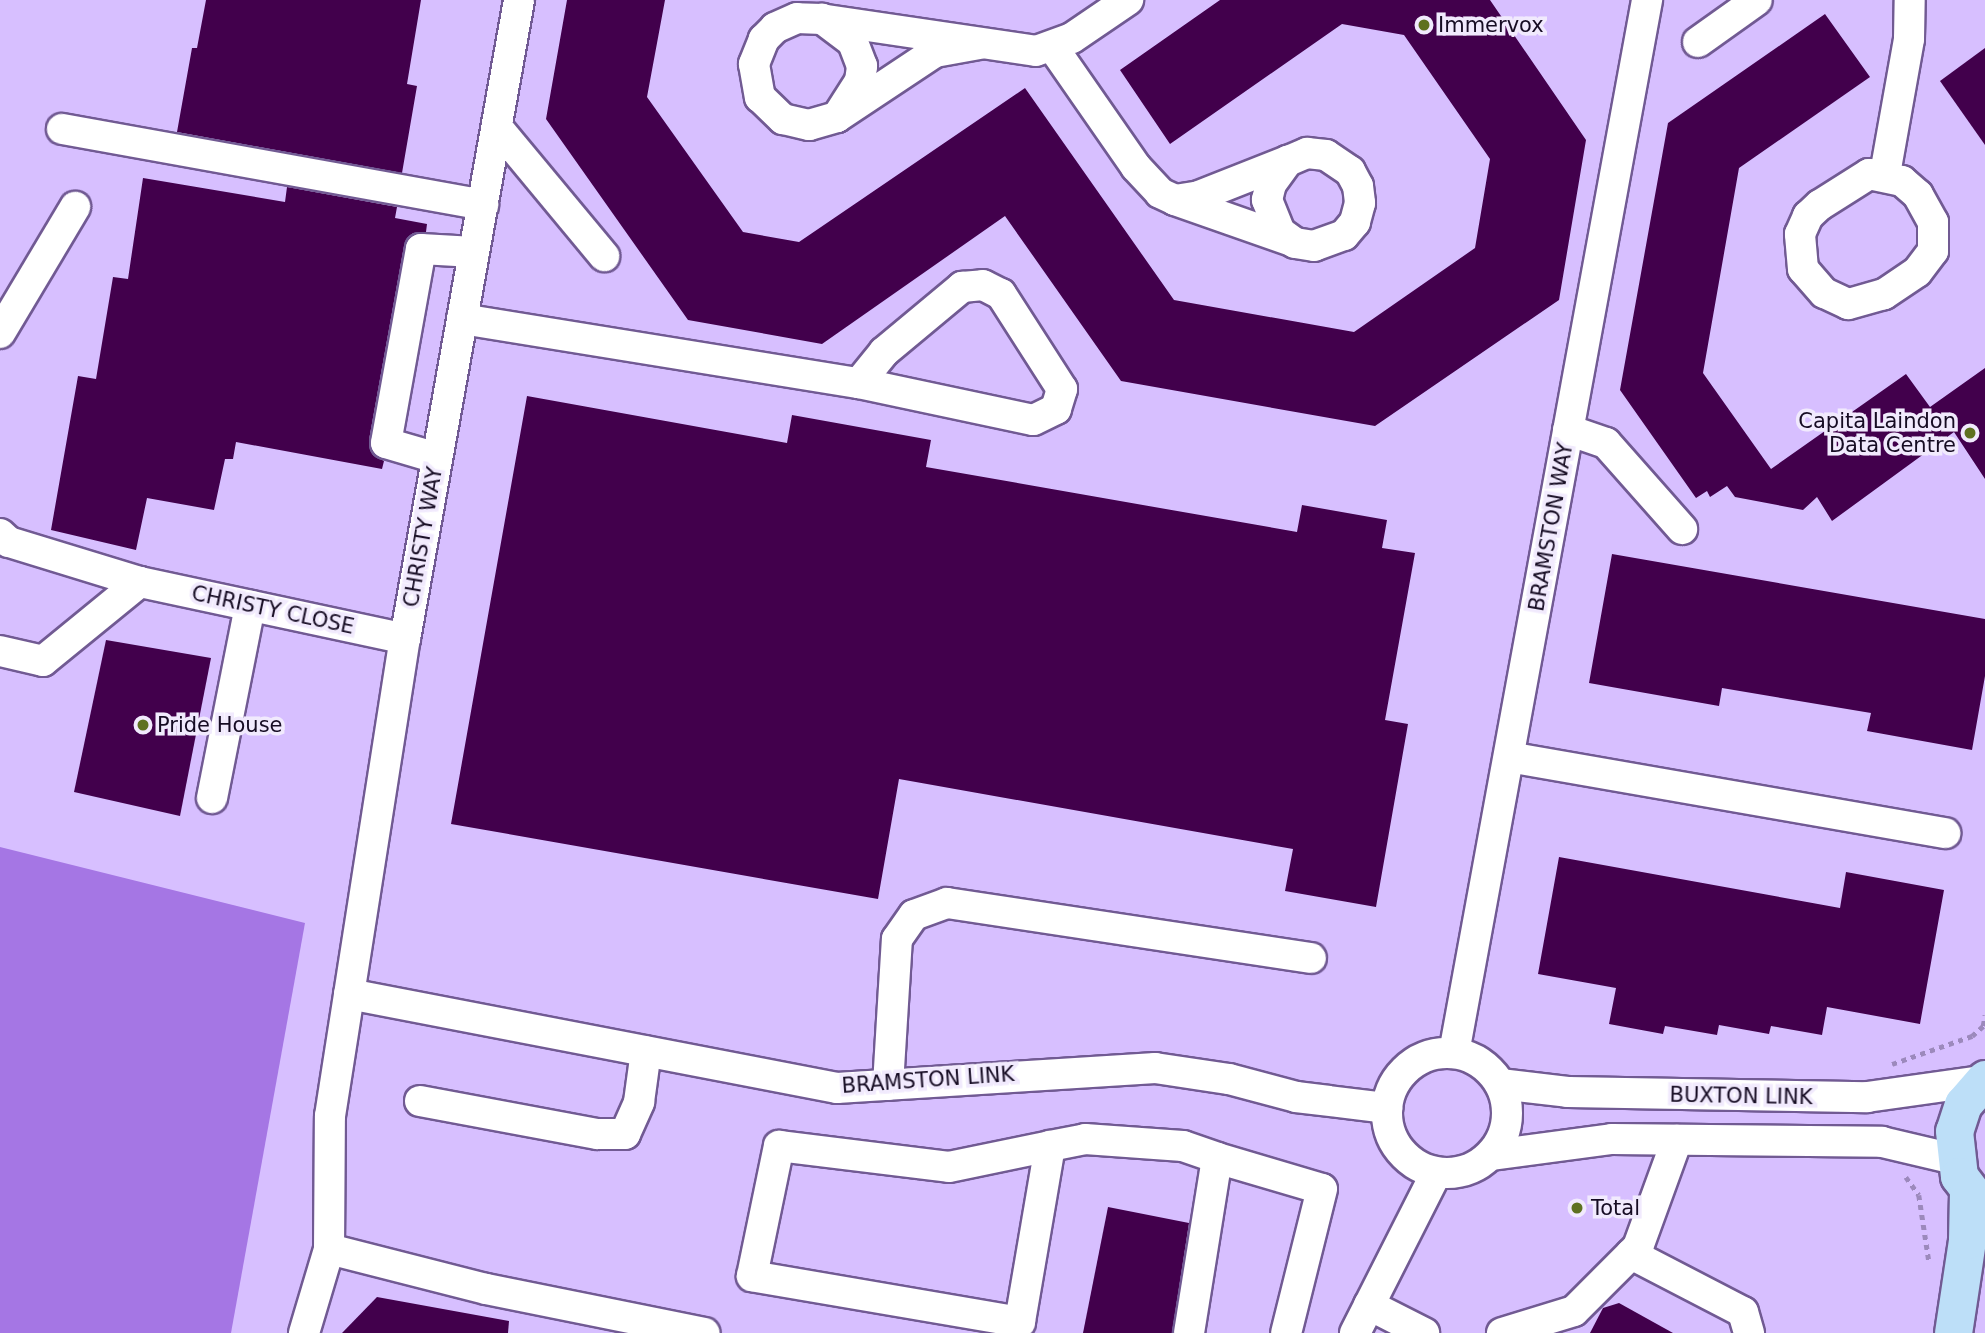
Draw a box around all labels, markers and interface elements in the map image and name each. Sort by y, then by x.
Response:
place label: Immervox [1438,12,1544,38]
marker: Immervox [1416,17,1432,33]
place label: Capita Laindon Data Centre [1798,408,1956,458]
marker: Capita Laindon Data Centre [1962,425,1978,441]
street label: BRAMSTON WAY [1524,441,1578,613]
street label: CHRISTY WAY [398,465,448,609]
street label: CHRISTY CLOSE [189,580,357,640]
place label: Pride House [157,712,282,738]
marker: Pride House [135,717,151,733]
street label: BRAMSTON LINK [841,1061,1015,1099]
street label: BUXTON LINK [1669,1082,1813,1110]
place label: Total [1591,1195,1640,1221]
marker: Total [1569,1200,1585,1216]

